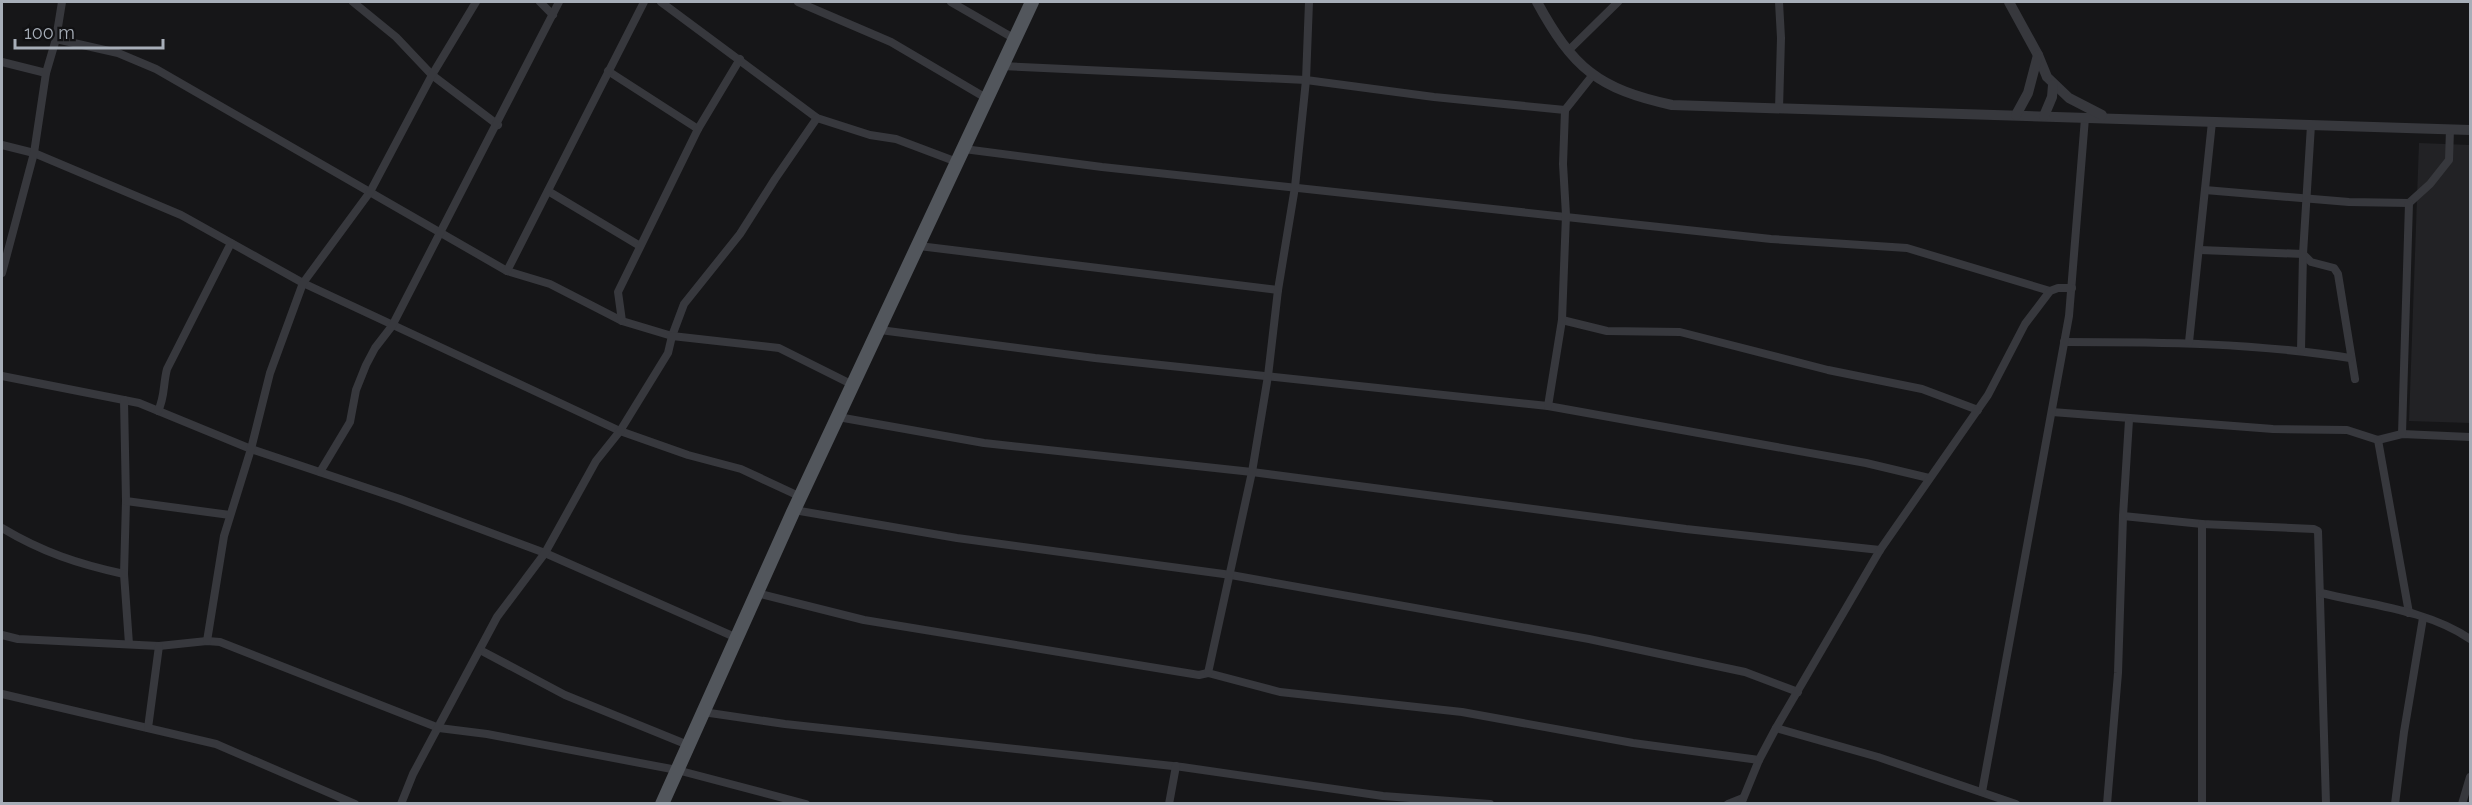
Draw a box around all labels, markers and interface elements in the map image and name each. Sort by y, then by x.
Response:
scale bar [15,12,164,50]
text: 100 m [24,22,75,43]

